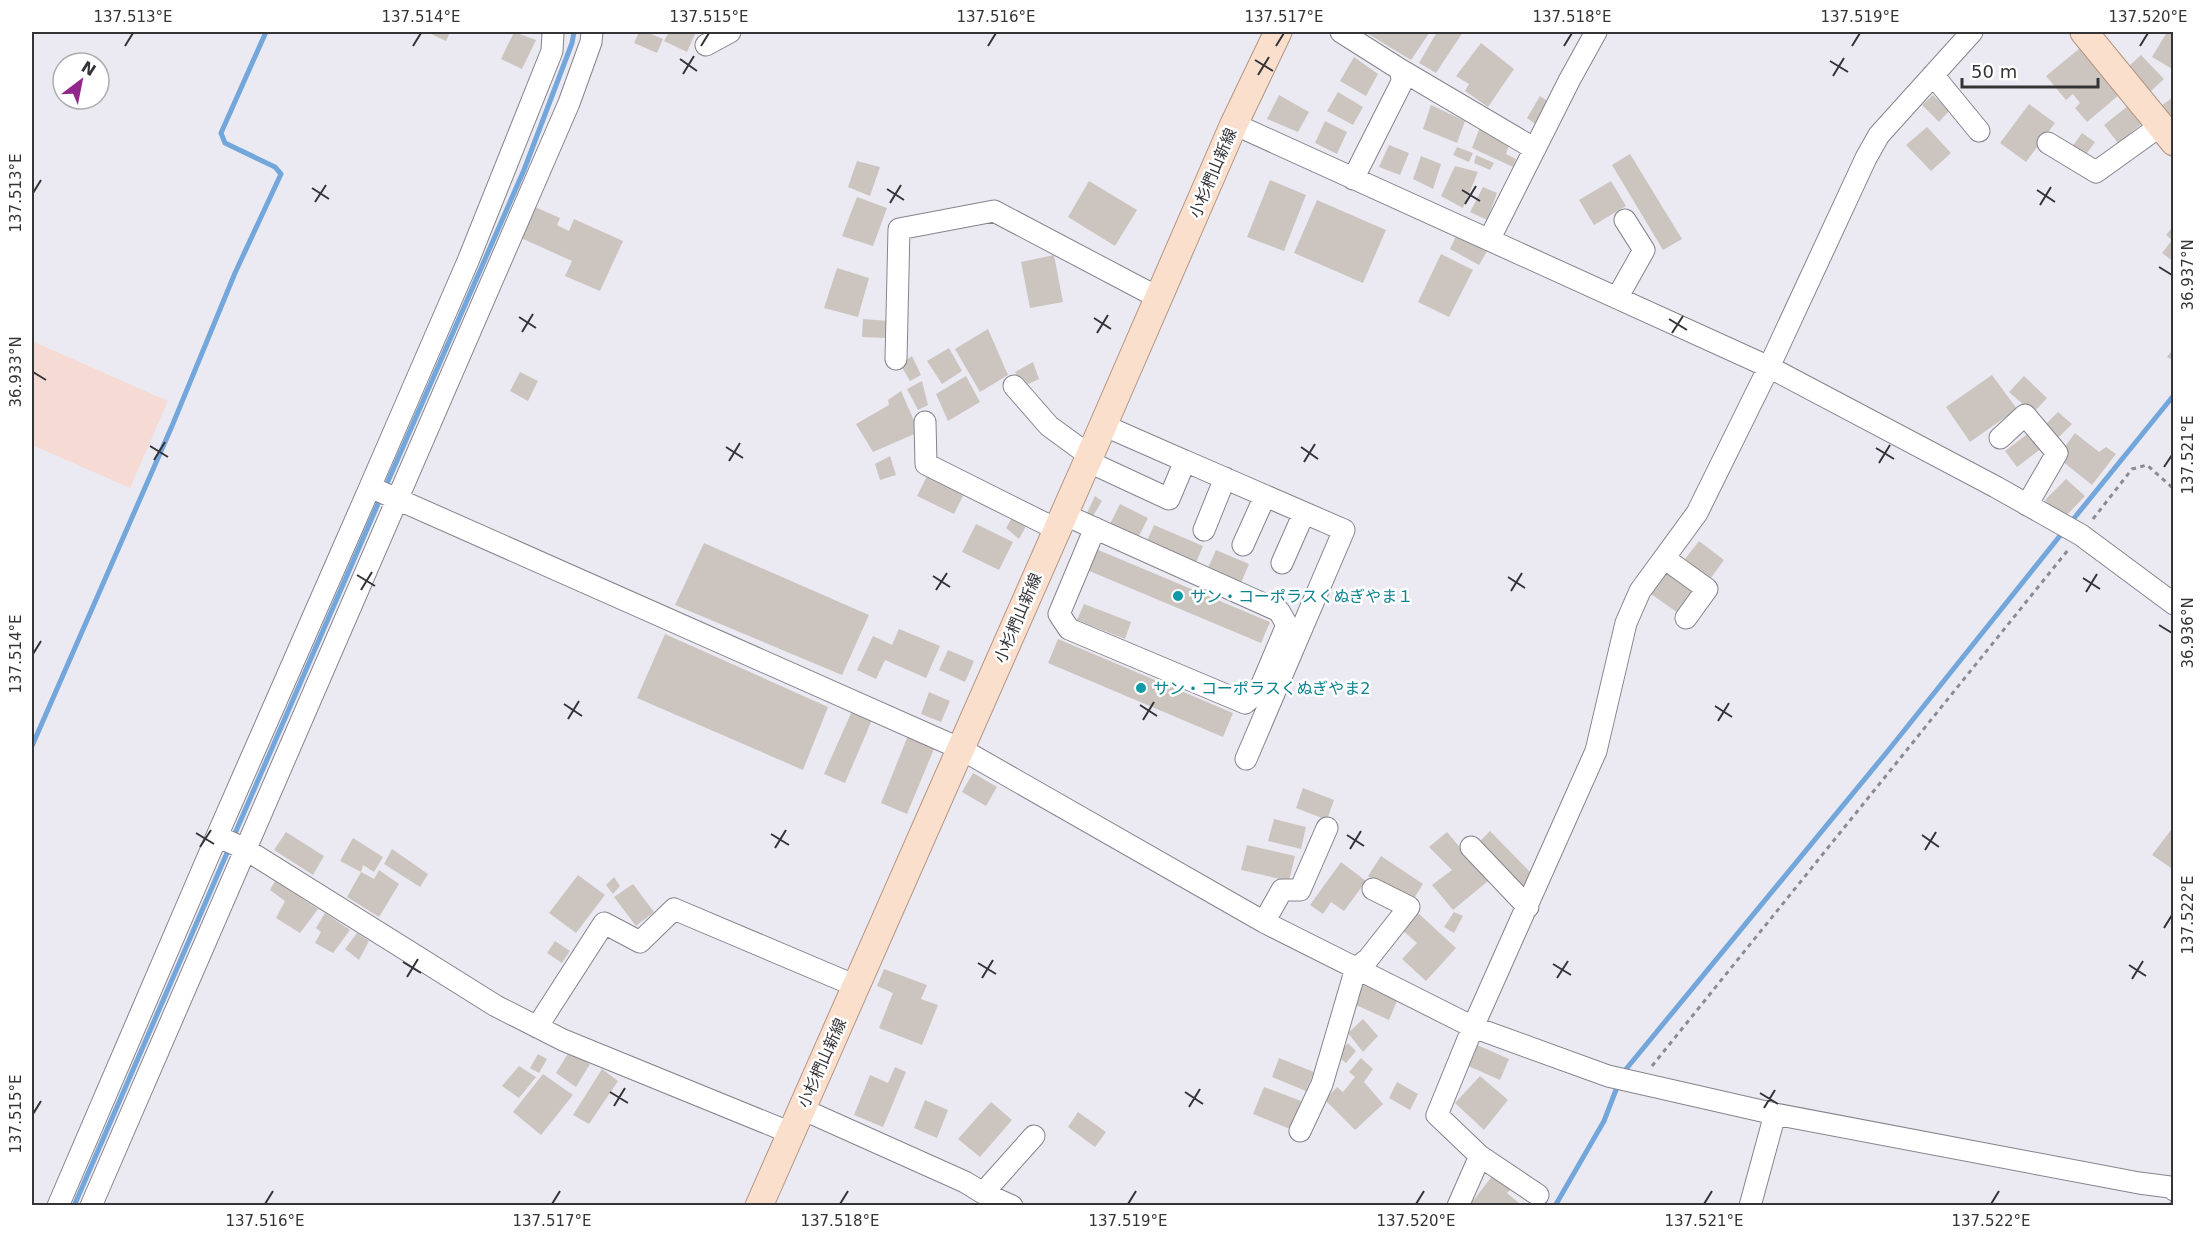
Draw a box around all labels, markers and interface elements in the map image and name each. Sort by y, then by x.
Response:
text: 137.513°E [93,8,173,26]
text: 137.514°E [381,8,461,26]
text: 137.515°E [669,8,749,26]
text: 137.516°E [956,8,1036,26]
text: 137.517°E [1244,8,1324,26]
text: 137.518°E [1532,8,1612,26]
text: 137.519°E [1820,8,1900,26]
text: 137.520°E [2108,8,2188,26]
north arrow [51,51,111,111]
scale bar [1962,51,2098,89]
text: N [78,57,99,80]
text: 50 m [1971,61,2017,82]
street label: 小杉椚山新線 [1185,125,1241,221]
text: 137.513°E [7,153,25,233]
text: 36.937°N [2179,239,2197,311]
text: 36.933°N [7,336,25,408]
text: 137.521°E [2179,415,2197,495]
street label: 小杉椚山新線 [990,570,1046,666]
place label: サン・コーポラスくぬぎやま１ [1190,587,1413,606]
marker: サン・コーポラスくぬぎやま１ [1171,589,1185,603]
text: 36.936°N [2179,597,2197,669]
text: 137.514°E [7,614,25,694]
place label: サン・コーポラスくぬぎやま2 [1153,679,1371,698]
marker: サン・コーポラスくぬぎやま2 [1134,681,1148,695]
text: 137.522°E [2179,875,2197,955]
street label: 小杉椚山新線 [794,1015,850,1111]
text: 137.515°E [7,1074,25,1154]
text: 137.516°E [225,1212,305,1230]
text: 137.517°E [512,1212,592,1230]
text: 137.518°E [800,1212,880,1230]
text: 137.519°E [1088,1212,1168,1230]
text: 137.520°E [1376,1212,1456,1230]
text: 137.521°E [1664,1212,1744,1230]
text: 137.522°E [1951,1212,2031,1230]

